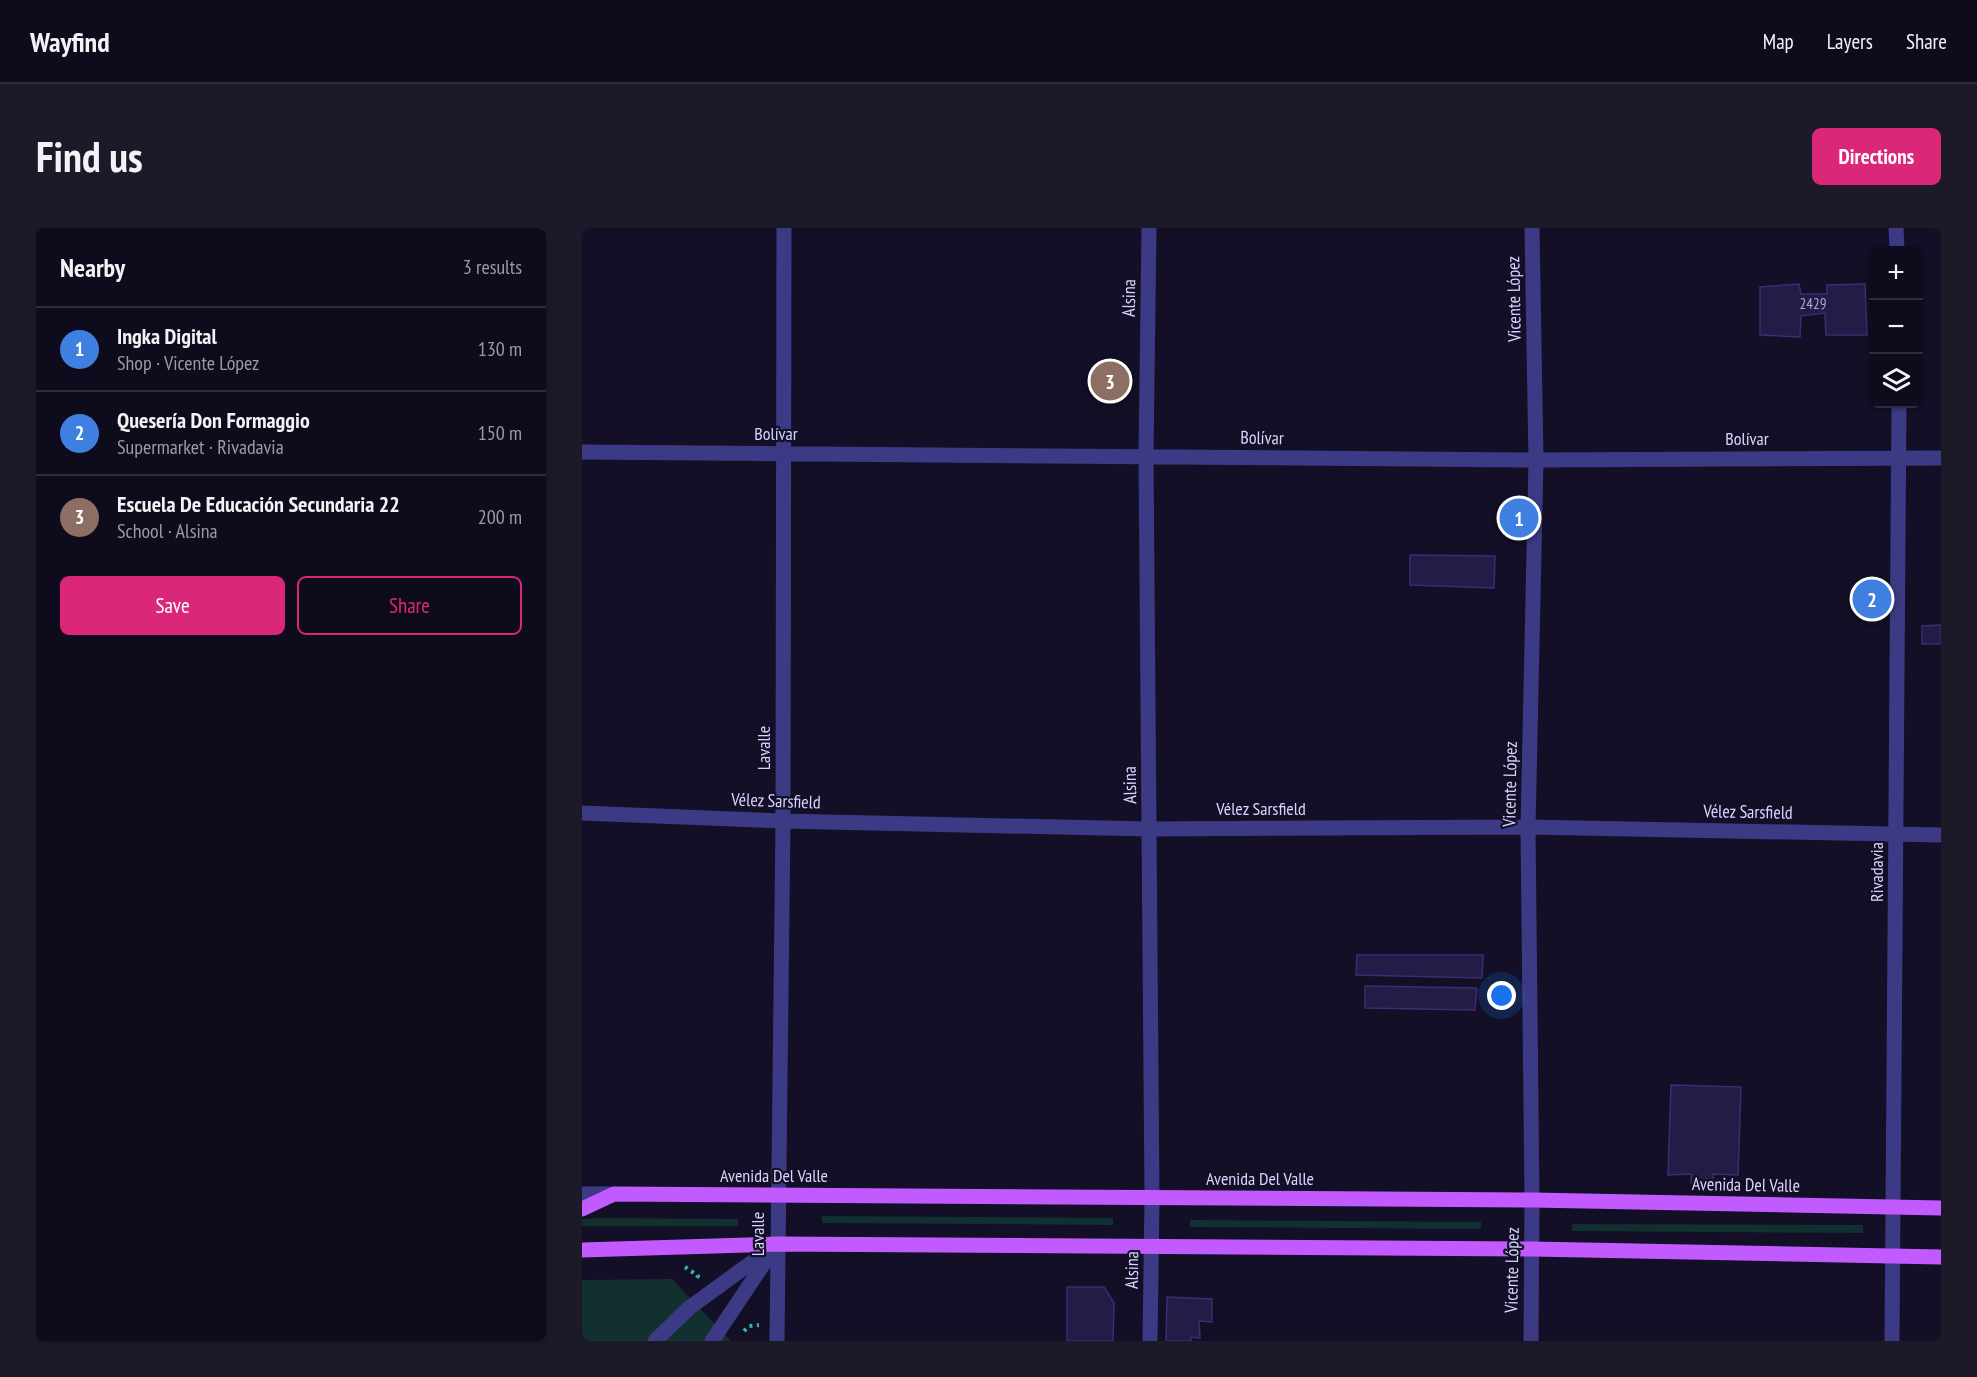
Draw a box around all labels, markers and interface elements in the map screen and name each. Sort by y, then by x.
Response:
text: Wayfind [30,23,110,60]
text: Map [1763,28,1794,55]
text: Layers [1827,28,1873,55]
text: Share [1906,28,1947,55]
button: Directions [1812,128,1941,185]
text: Find us [36,129,143,184]
map controls [1869,246,1923,408]
button: + [1869,246,1923,300]
text: Nearby [60,251,125,284]
text: 3 results [463,254,522,280]
street label: Vicente López [1501,256,1526,343]
street label: Alsina [1117,279,1140,317]
house number: 2429 [1799,294,1827,313]
button: − [1869,300,1923,354]
text: Ingka Digital [117,322,217,350]
text: 1 [75,336,84,362]
text: 130 m [478,336,522,362]
text: Shop · Vicente López [117,350,259,376]
button: layers [1869,354,1923,408]
pin: 3 [1090,358,1130,404]
text: Quesería Don Formaggio [117,406,310,434]
text: 2 [75,420,84,446]
text: 150 m [478,420,522,446]
street label: Bolívar [754,422,798,445]
street label: Bolívar [1240,426,1284,449]
street label: Bolívar [1725,427,1769,450]
text: Supermarket · Rivadavia [117,434,284,460]
text: Escuela De Educación Secundaria 22 [117,490,400,518]
pin: 1 [1500,496,1538,540]
text: 3 [75,504,84,530]
text: 200 m [478,504,522,530]
text: School · Alsina [117,518,218,544]
button: Save [60,576,285,635]
button: Share [297,576,522,635]
pin: 2 [1852,576,1892,622]
street label: Lavalle [752,726,775,770]
street label: Vicente López [1497,741,1522,828]
street label: Alsina [1118,766,1141,804]
street label: Vélez Sarsfield [730,787,821,814]
street label: Vélez Sarsfield [1215,797,1306,820]
street label: Vélez Sarsfield [1702,799,1793,824]
street label: Rivadavia [1865,842,1888,902]
your location [1487,981,1516,1010]
street label: Avenida Del Valle [720,1164,828,1187]
street label: Avenida Del Valle [1206,1167,1314,1190]
street label: Avenida Del Valle [1692,1172,1800,1197]
street label: Lavalle [746,1212,769,1256]
street label: Vicente López [1499,1227,1524,1314]
street label: Alsina [1120,1251,1143,1289]

